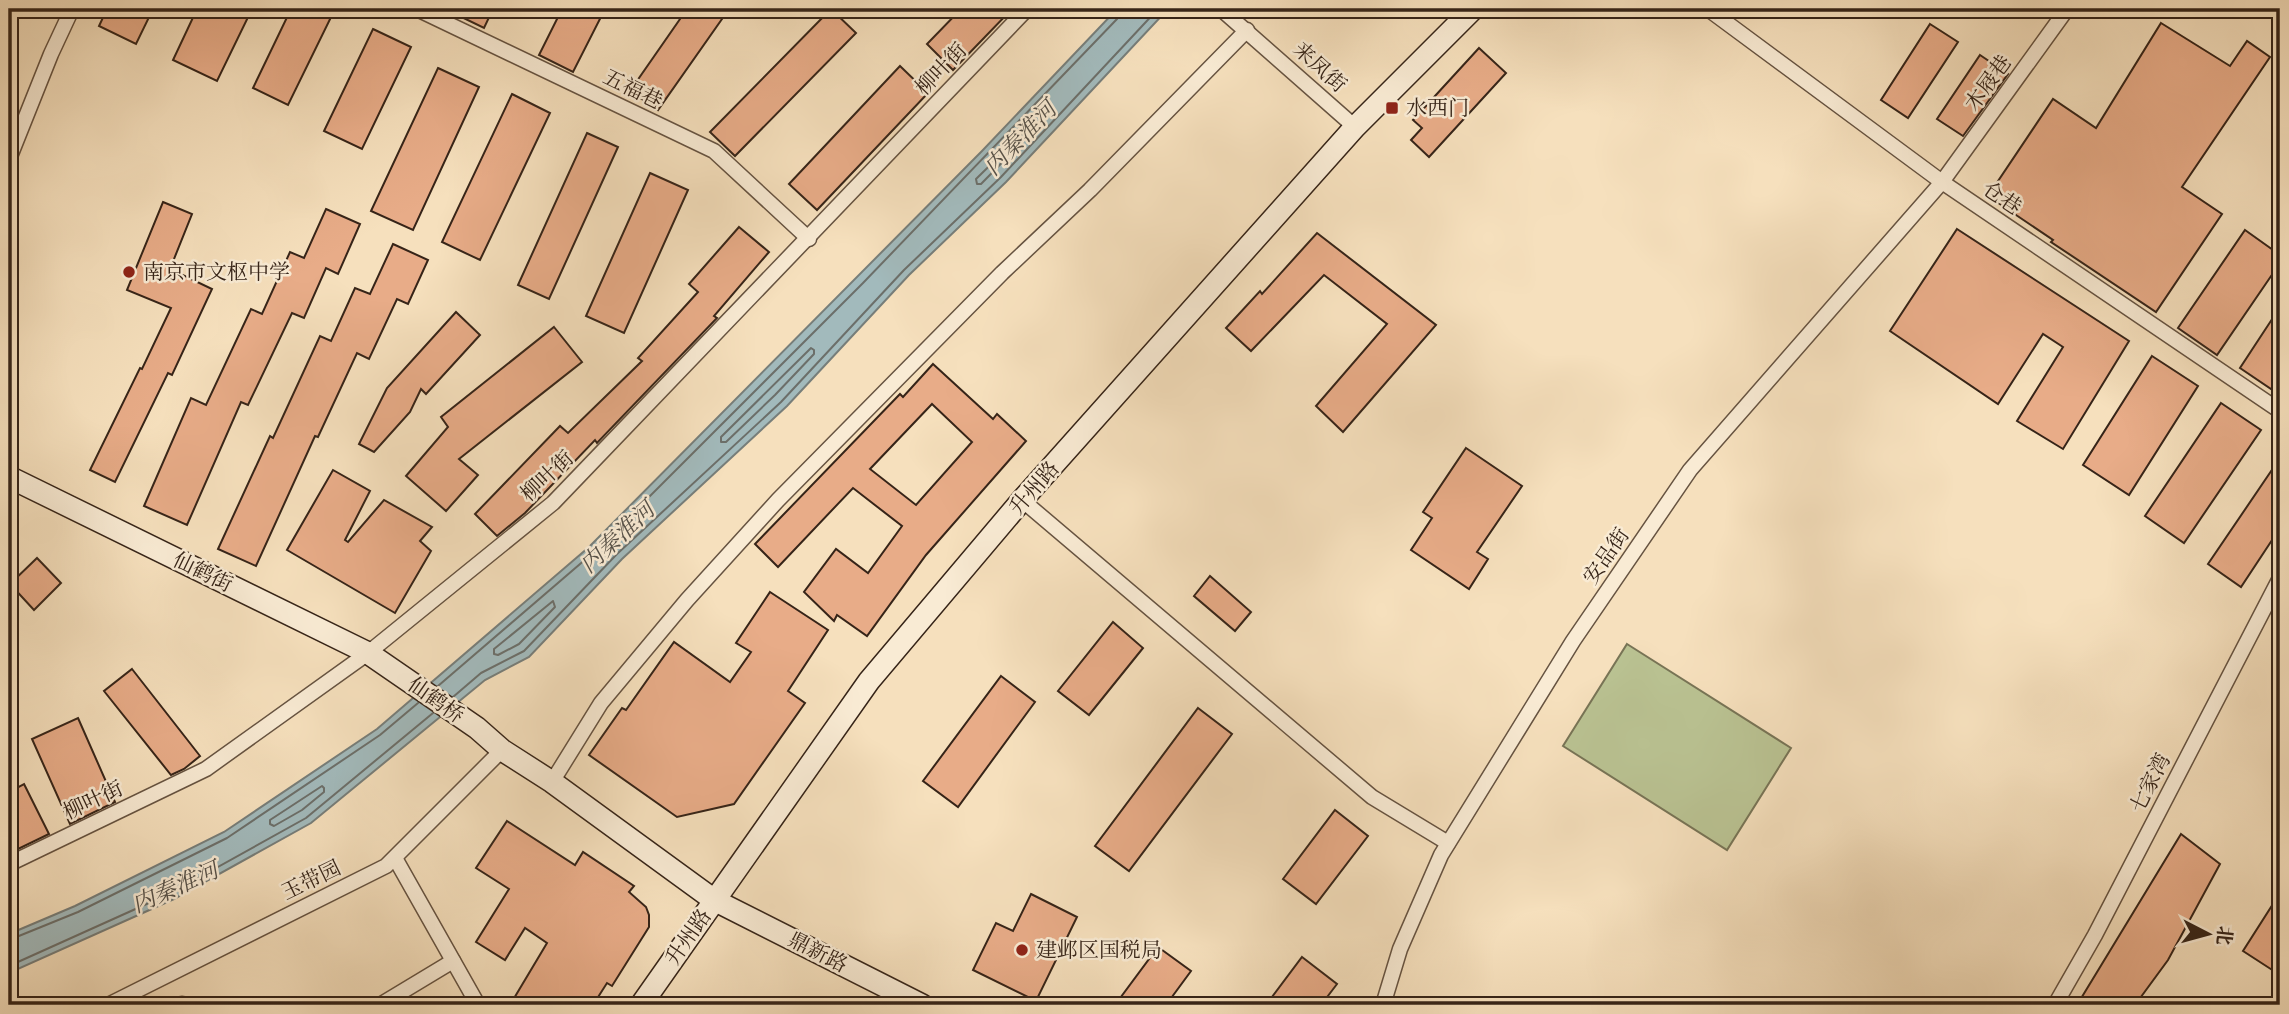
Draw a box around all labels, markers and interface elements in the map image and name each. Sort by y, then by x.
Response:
street label: 来凤街 [1289,36,1352,97]
street label: 柳叶街 [910,37,972,100]
street label: 木屐巷 [1959,50,2016,116]
street label: 五福巷 [599,64,667,114]
water label: 内秦淮河 [978,92,1065,181]
place label: 水西门 [1406,95,1469,120]
marker: 水西门 [1384,100,1400,116]
street label: 仓巷 [1978,175,2027,220]
place label: 南京市文枢中学 [143,259,290,284]
marker: 南京市文枢中学 [121,264,137,280]
street label: 柳叶街 [515,445,578,506]
street label: 升州路 [1004,456,1064,520]
water label: 内秦淮河 [574,493,663,579]
street label: 安品街 [1577,523,1634,589]
street label: 仙鹤街 [169,547,237,597]
street label: 仙鹤桥 [403,671,469,728]
street label: 七家湾 [2124,749,2175,817]
street label: 柳叶街 [59,775,127,824]
water label: 内秦淮河 [127,854,226,918]
street label: 玉带园 [277,855,345,905]
north arrow [2174,898,2244,968]
street label: 升州路 [659,904,716,970]
text: 北 [2212,925,2237,946]
street label: 鼎新路 [784,926,852,977]
place label: 建邺区国税局 [1036,937,1162,962]
marker: 建邺区国税局 [1014,942,1030,958]

